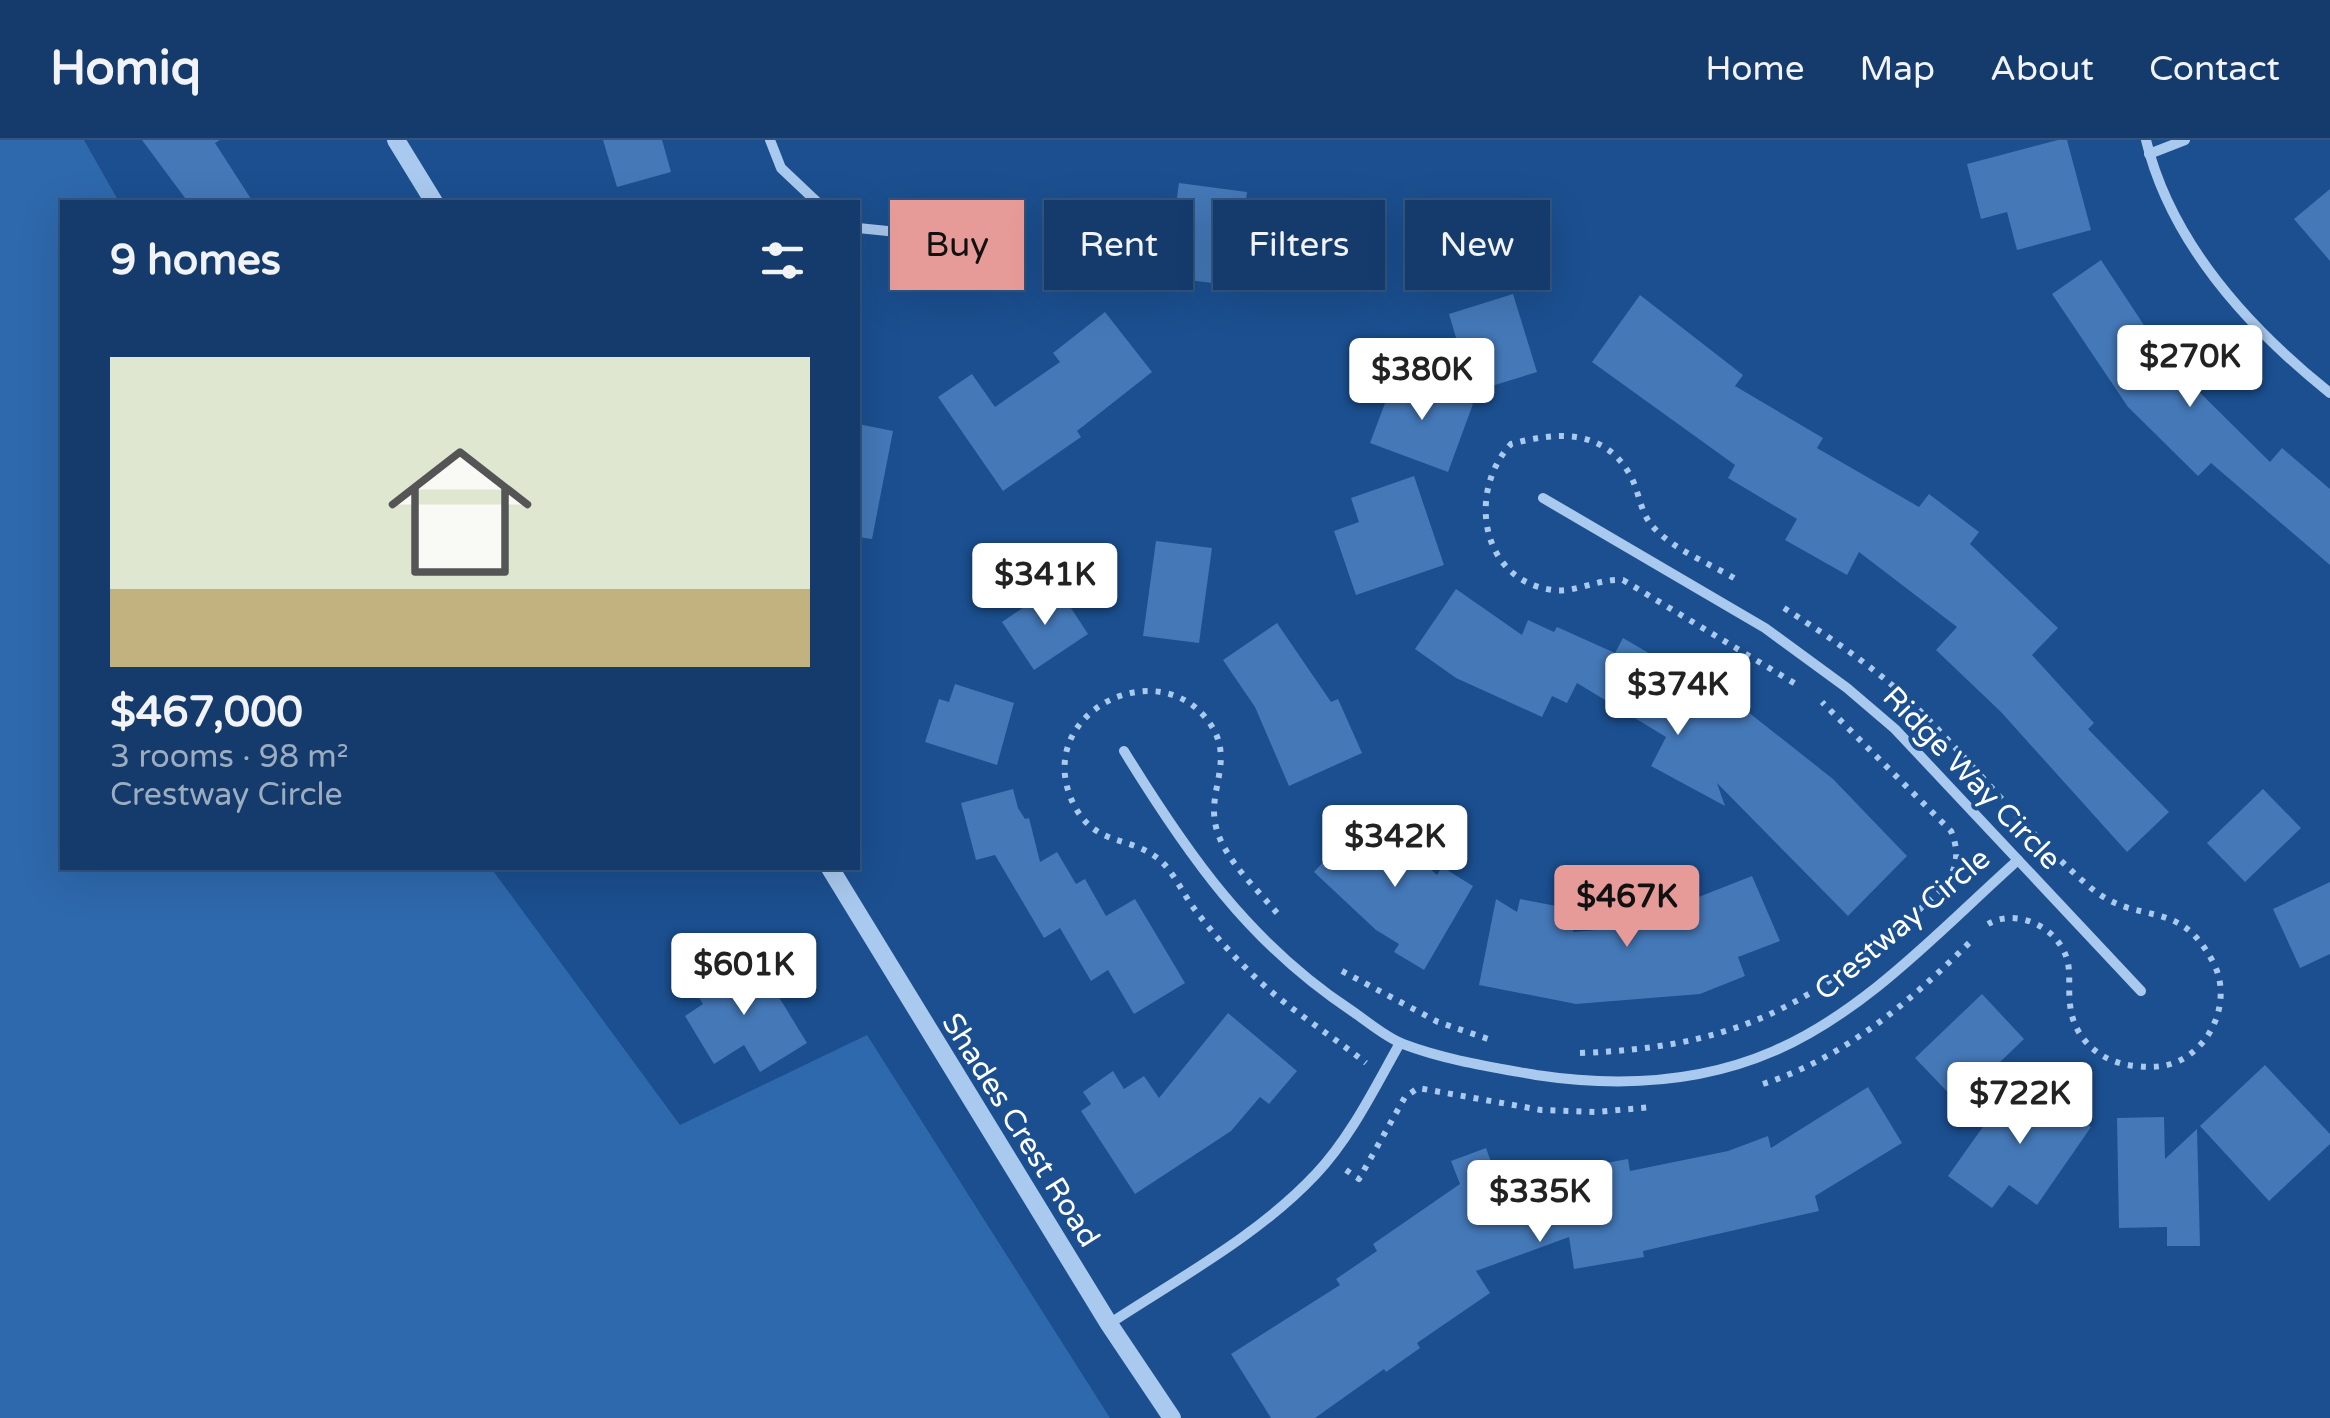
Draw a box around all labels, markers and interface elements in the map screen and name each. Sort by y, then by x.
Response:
text: Homiq [50,40,201,98]
text: Home [1705,48,1804,90]
text: Map [1859,48,1935,90]
text: About [1990,48,2094,90]
text: Contact [2149,48,2280,90]
chip: Buy [890,200,1024,290]
chip: Rent [1044,200,1193,290]
chip: Filters [1213,200,1385,290]
chip: New [1405,200,1550,290]
icon: filters [755,233,810,288]
text: 9 homes [110,235,281,286]
pin: $270K [2120,325,2260,410]
pin: $380K [1352,338,1492,423]
text: $270K [2139,338,2241,376]
text: $380K [1371,351,1473,389]
icon: home [370,422,550,602]
pin: $341K [975,543,1115,628]
text: $341K [994,556,1096,594]
pin: $374K [1608,653,1748,738]
text: $374K [1627,666,1729,704]
street label: Ridge Way Circle [1875,679,2069,878]
text: $467,000 [110,687,303,738]
text: 3 rooms · 98 m² [110,738,349,776]
text: Crestway Circle [110,776,343,814]
pin: $342K [1325,805,1465,890]
text: $342K [1344,818,1446,856]
street label: Crestway Circle [1807,840,1998,1009]
pin: $467K [1557,865,1697,950]
text: $467K [1576,878,1678,916]
pin: $601K [674,933,814,1018]
text: $601K [693,946,795,984]
street label: Shades Crest Road [934,1006,1108,1254]
pin: $722K [1950,1062,2090,1147]
text: $722K [1969,1075,2071,1113]
pin: $335K [1470,1160,1610,1245]
text: $335K [1489,1173,1591,1211]

